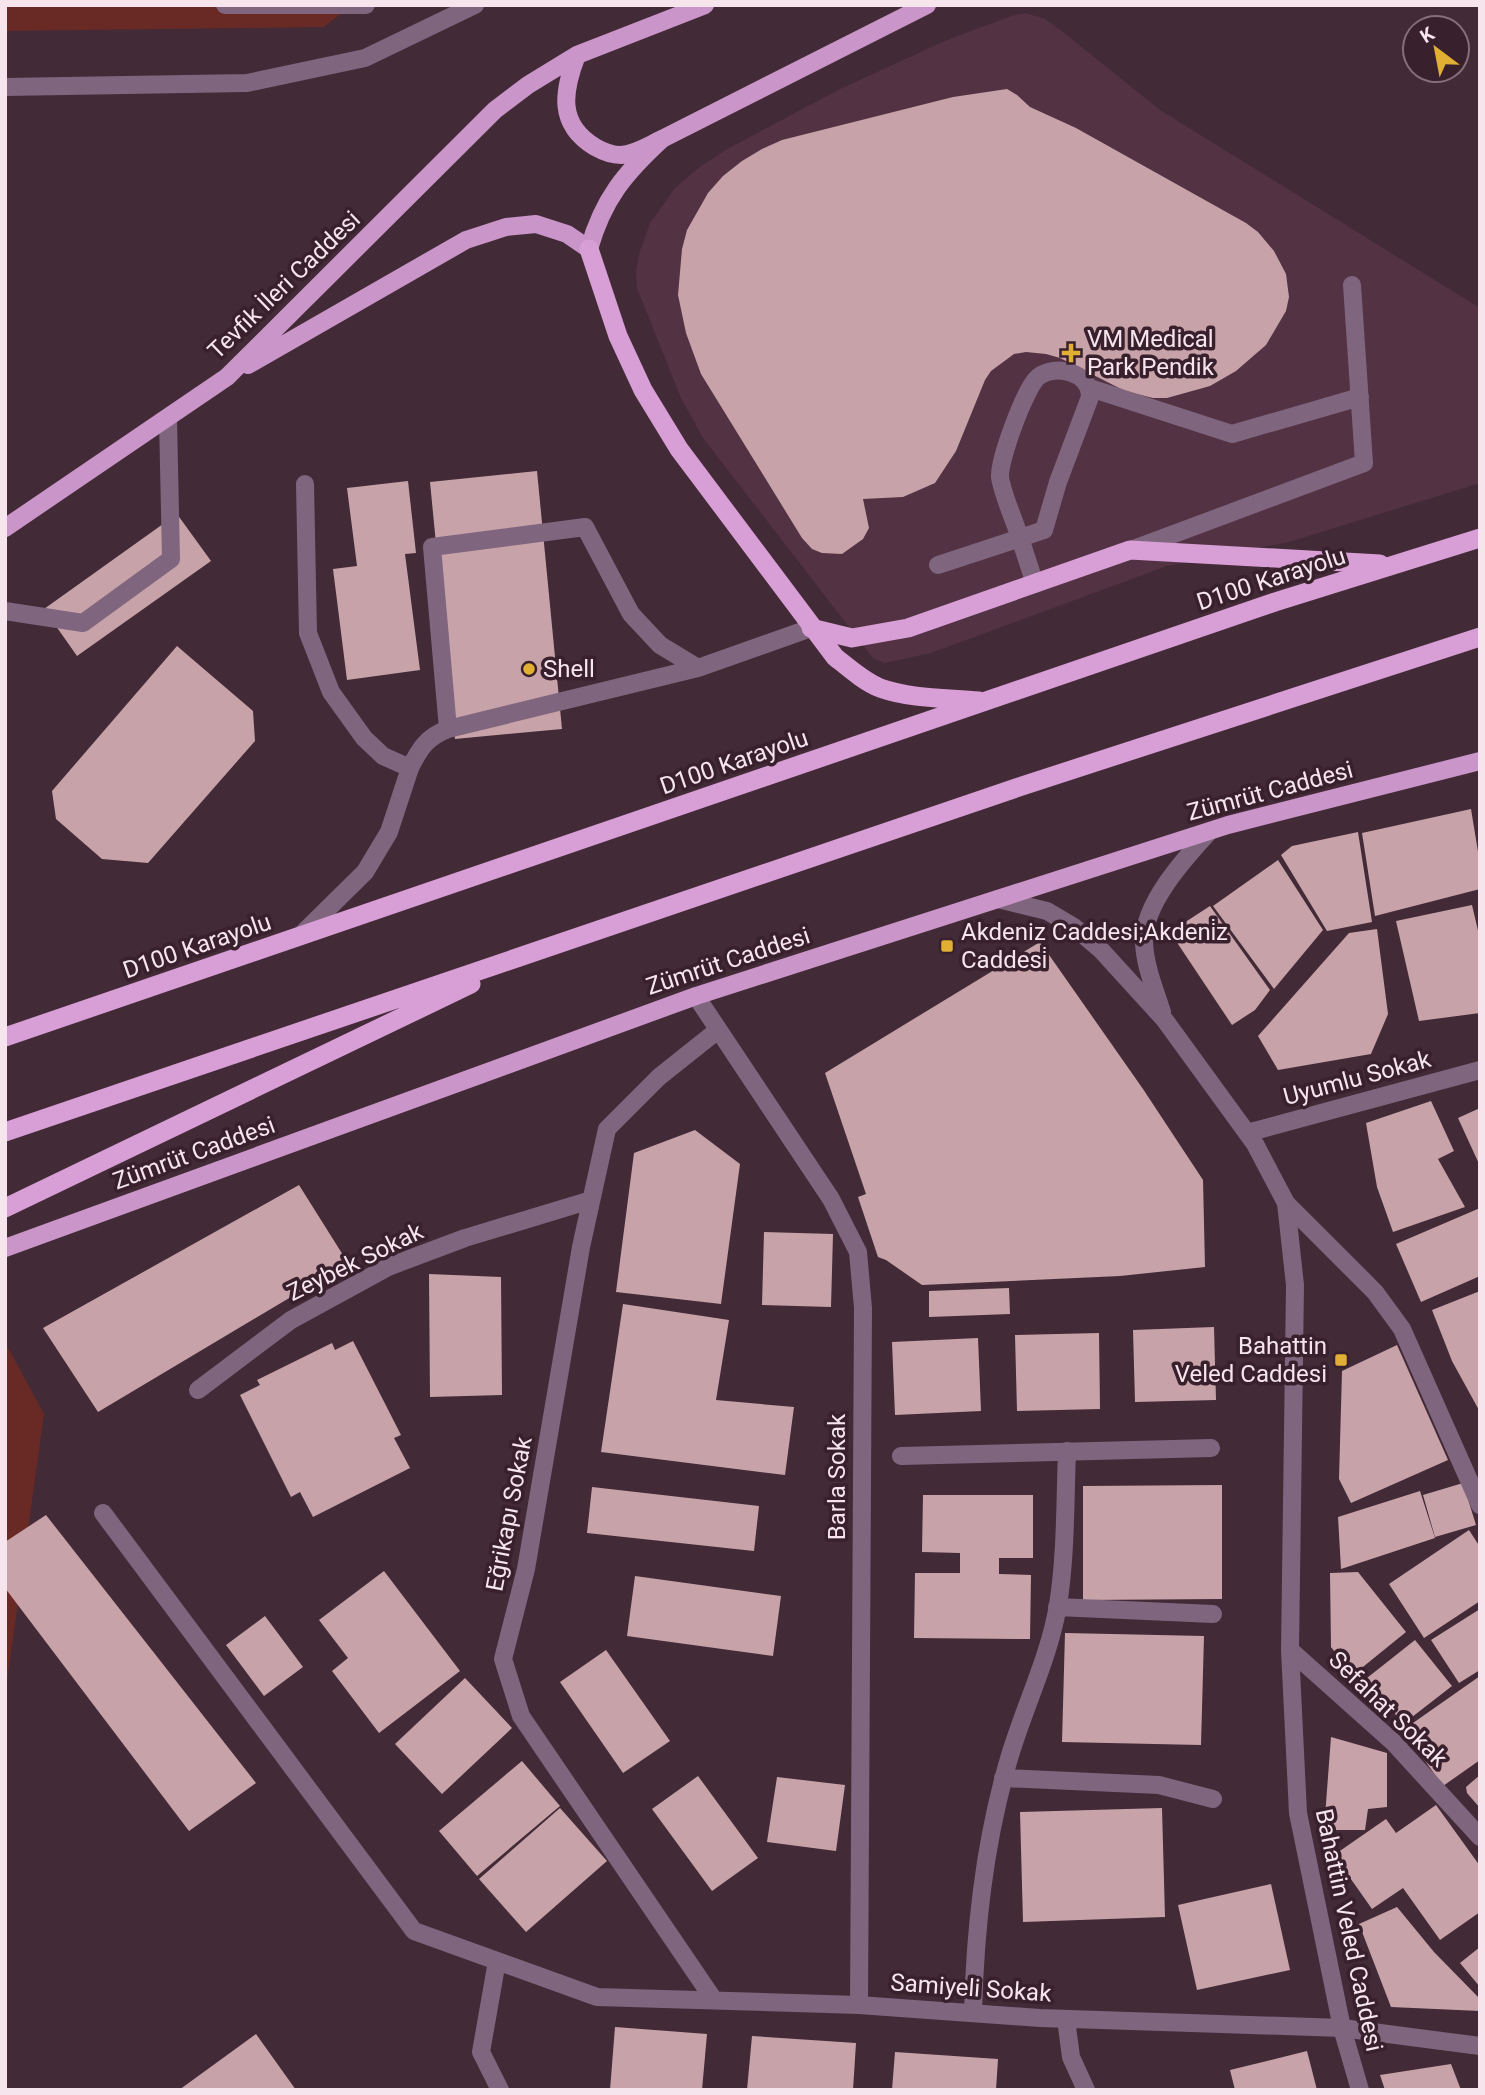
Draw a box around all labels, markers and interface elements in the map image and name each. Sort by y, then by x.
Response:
north arrow [1401,14,1471,84]
text: K [1416,22,1439,48]
street label: Tevfik İleri Caddesi [202,205,366,365]
place label: VM Medical Park Pendik [1087,325,1215,381]
marker: VM Medical Park Pendik [1061,343,1081,363]
street label: D100 Karayolu [1193,542,1349,616]
place label: Shell [543,655,595,683]
marker: Shell [521,661,537,677]
street label: D100 Karayolu [656,724,812,800]
street label: Zümrüt Caddesi [1184,755,1356,827]
street label: D100 Karayolu [119,908,275,984]
place label: Akdeniz Caddesi;Akdeni̇z Caddesi̇ [961,918,1228,974]
street label: Zümrüt Caddesi [643,921,813,1001]
marker: Akdeniz Caddesi;Akdeni̇z Caddesi̇ [939,938,955,954]
street label: Uyumlu Sokak [1280,1045,1435,1111]
street label: Zümrüt Caddesi [109,1111,279,1195]
street label: Zeybek Sokak [282,1217,428,1307]
place label: Bahattin Veled Caddesi [1175,1332,1327,1388]
marker: Bahattin Veled Caddesi [1333,1352,1349,1368]
street label: Barla Sokak [823,1413,851,1540]
street label: Eğrikapı Sokak [480,1434,538,1594]
street label: Sefahat Sokak [1323,1646,1454,1773]
street label: Bahattin Veled Caddesi [1310,1806,1388,2054]
street label: Samiyeli Sokak [890,1968,1053,2008]

